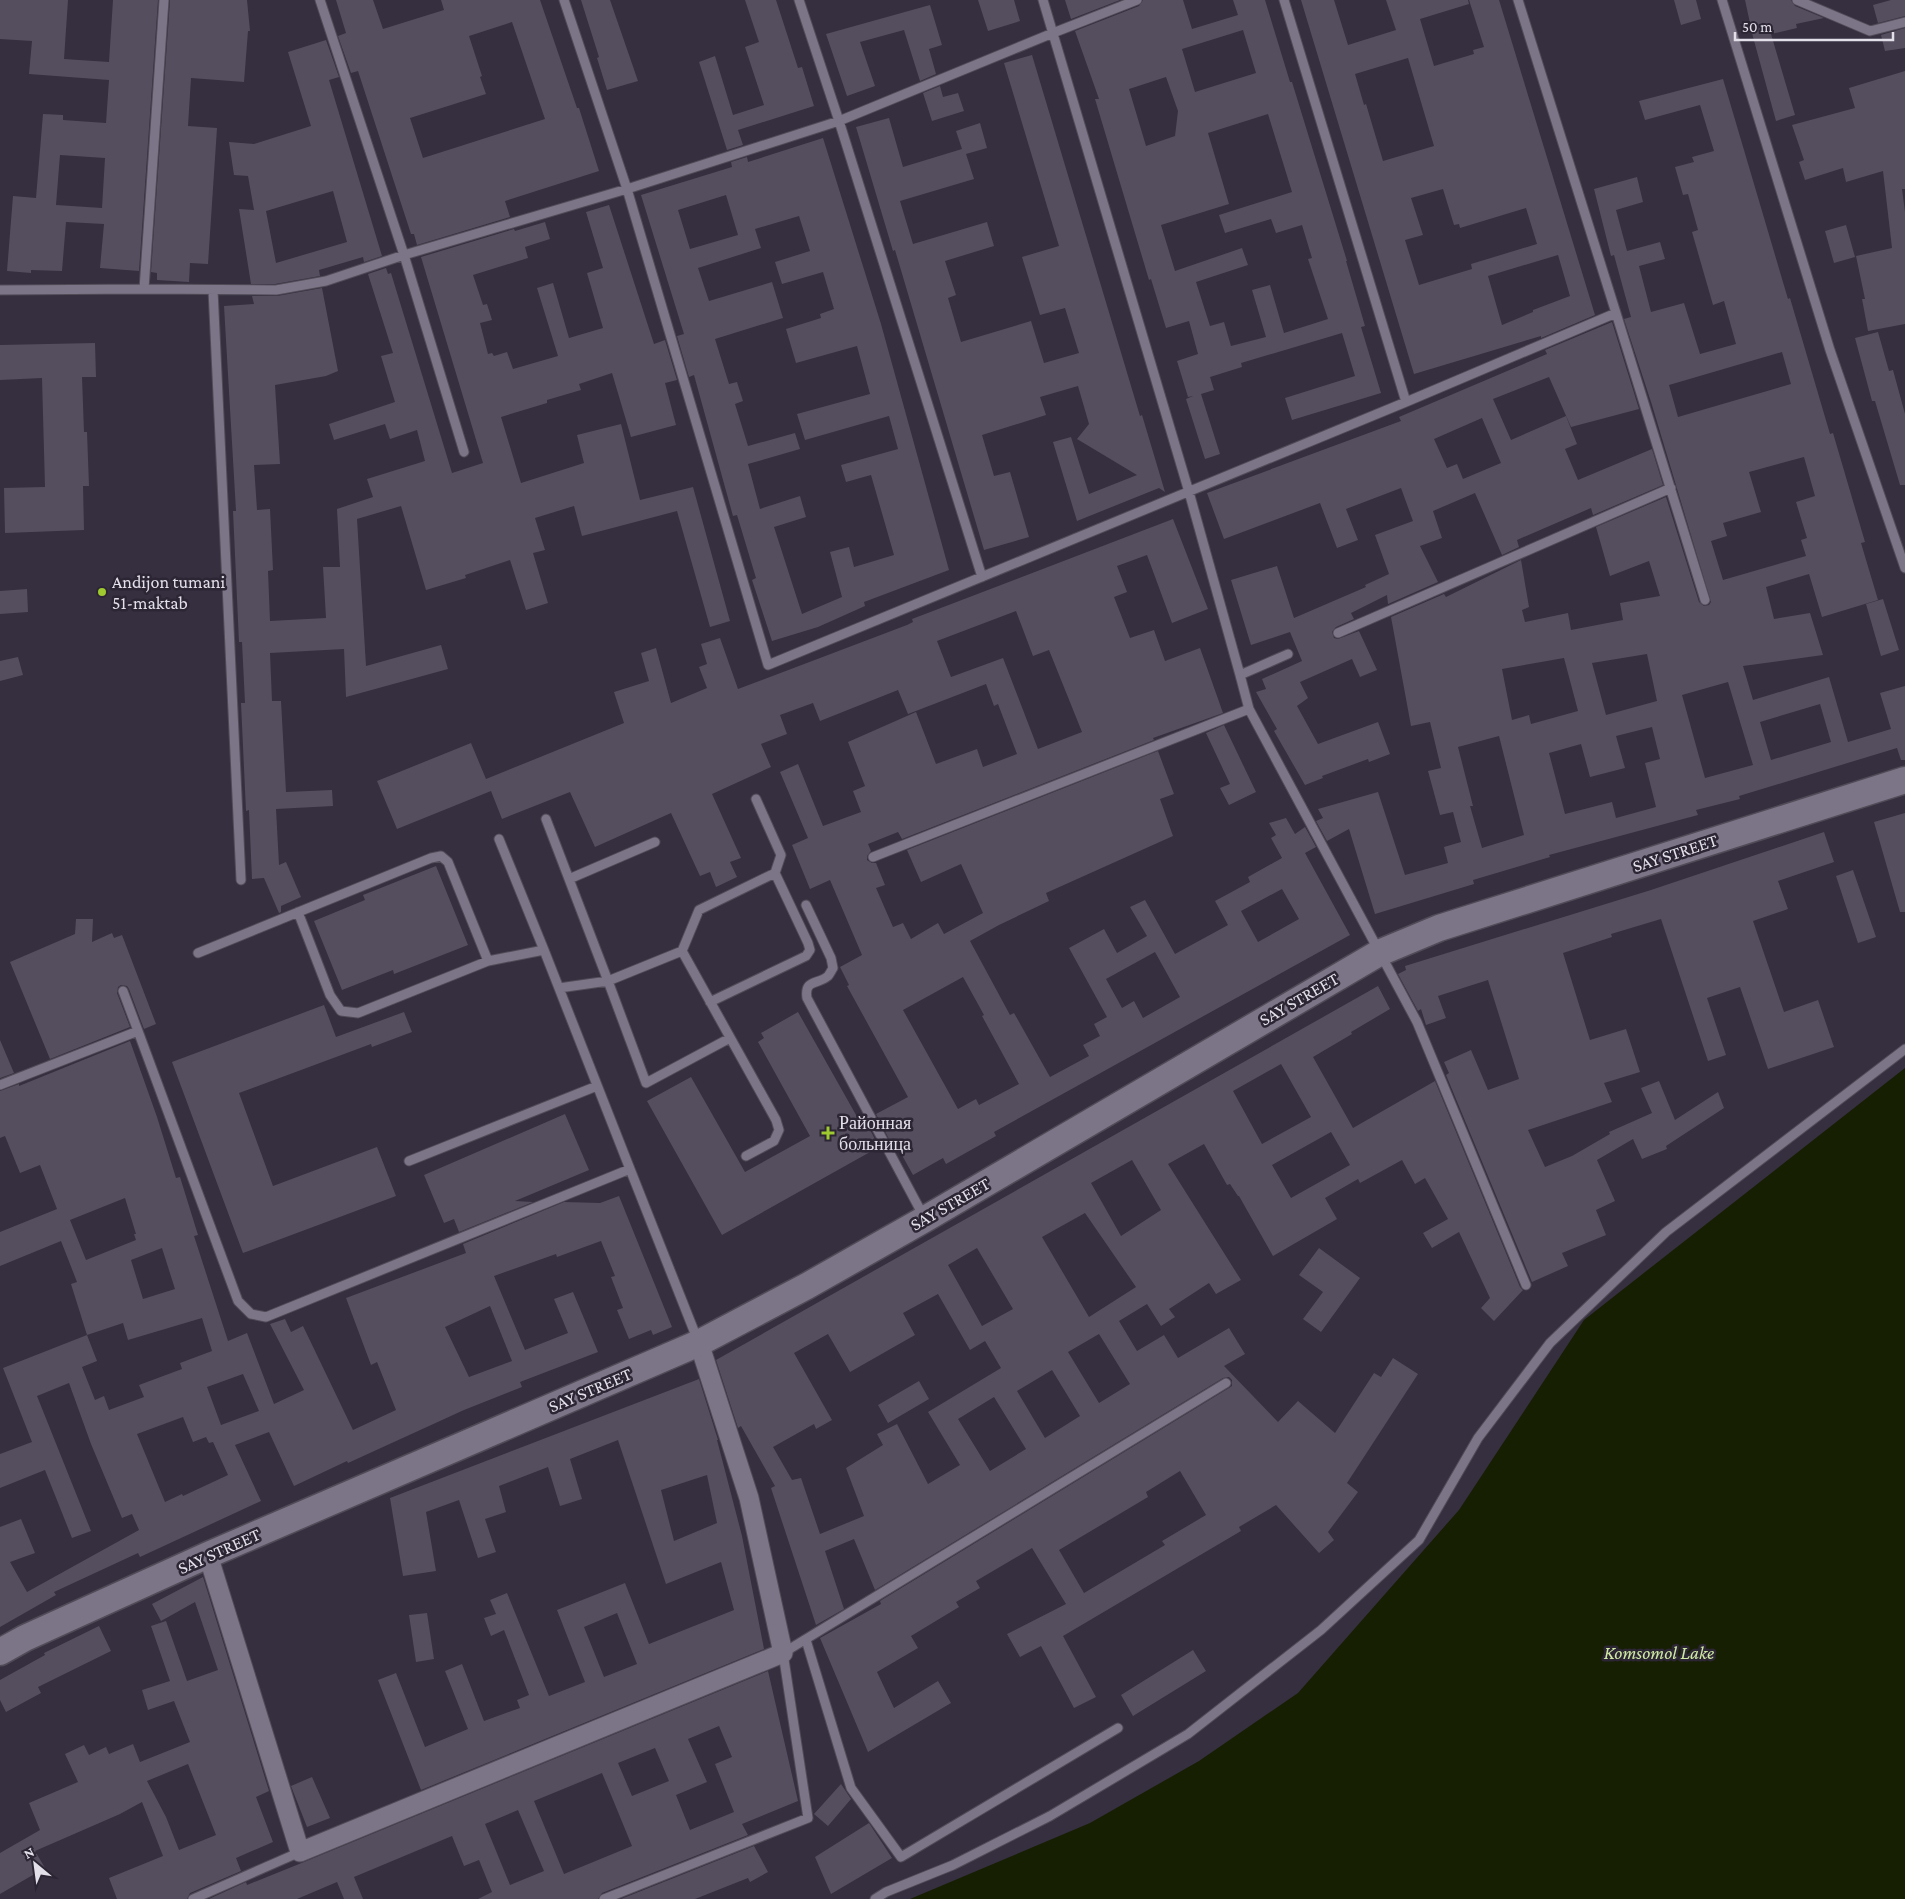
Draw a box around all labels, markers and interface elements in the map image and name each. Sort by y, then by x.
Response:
scale bar [1735,10,1892,42]
text: 50 m [1742,19,1772,35]
place label: Andijon tumani 51-maktab [112,572,225,613]
marker: Andijon tumani 51-maktab [96,586,108,598]
street label: SAY STREET [1630,830,1720,876]
street label: SAY STREET [1256,968,1342,1030]
place label: Районная больница [839,1113,911,1154]
marker: Районная больница [821,1126,835,1140]
street label: SAY STREET [907,1173,993,1235]
street label: SAY STREET [545,1363,635,1416]
street label: SAY STREET [175,1524,264,1578]
water label: Komsomol Lake [1604,1642,1714,1663]
north arrow [10,1839,60,1889]
text: N [21,1843,37,1862]

